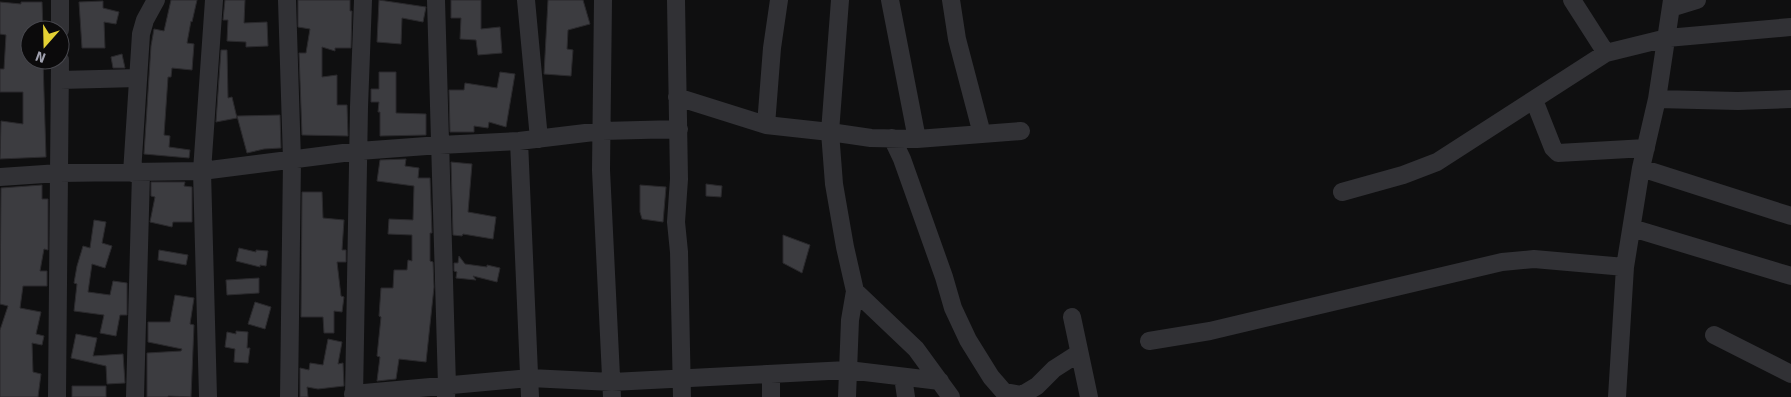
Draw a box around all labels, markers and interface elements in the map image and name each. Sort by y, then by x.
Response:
north arrow [20,20,70,70]
text: N [33,47,48,66]

